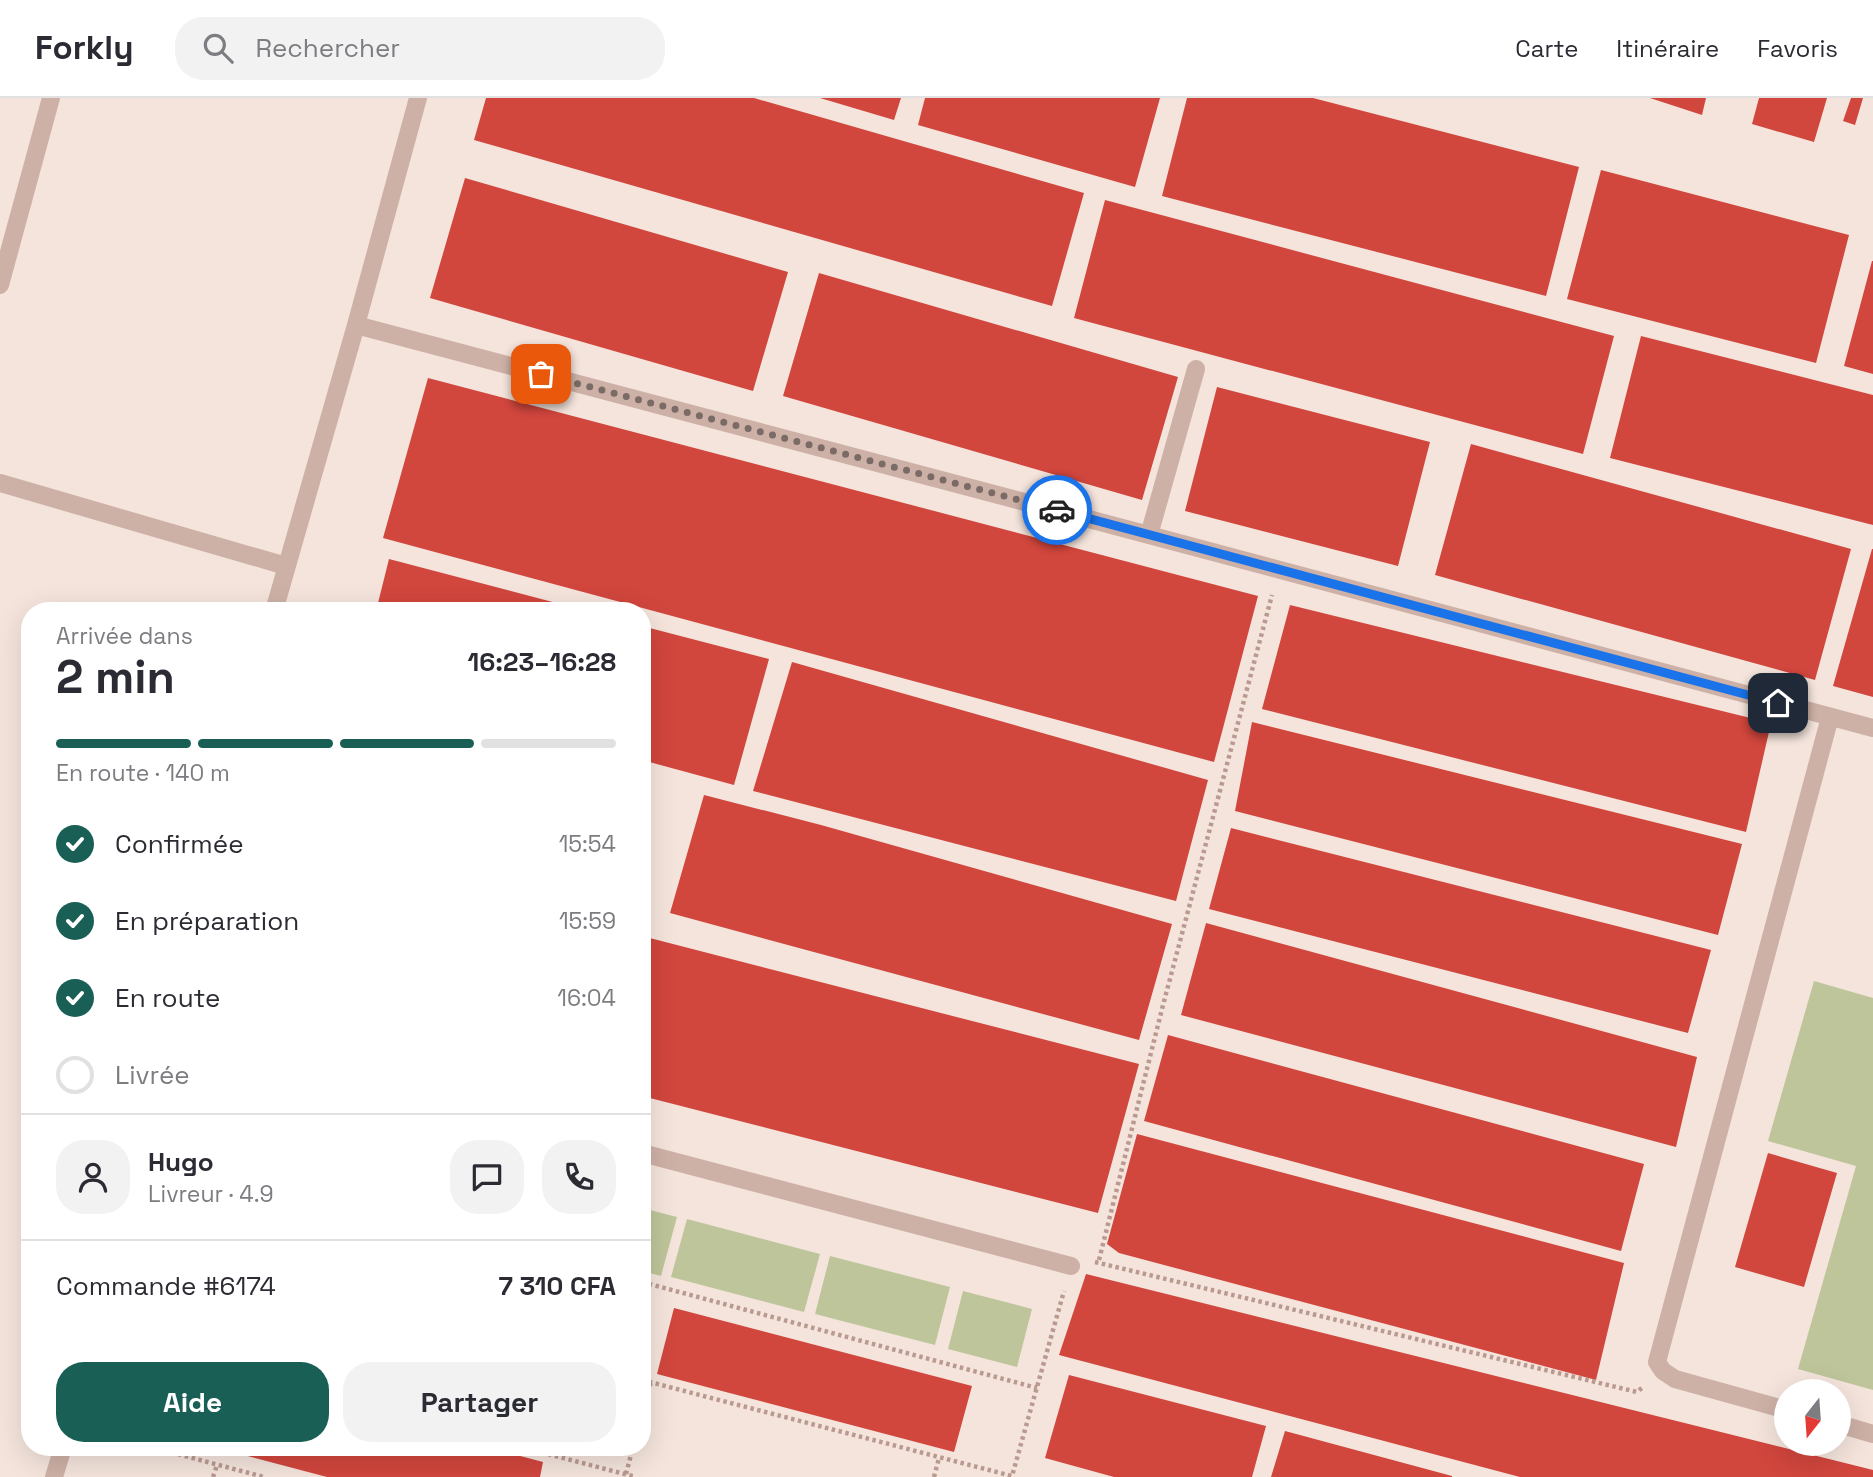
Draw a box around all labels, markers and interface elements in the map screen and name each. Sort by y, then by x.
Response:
search box [175,17,665,80]
text: Forkly [35,27,133,69]
icon: search [199,29,237,67]
text: Rechercher [255,31,400,65]
text: Carte [1515,33,1578,64]
text: Itinéraire [1616,33,1719,64]
text: Favoris [1757,33,1838,64]
pin [511,344,571,404]
icon: bag [522,355,560,393]
courier [1022,475,1092,545]
icon: car [1038,491,1076,529]
text: Arrivée dans [56,621,193,651]
text: 16:23–16:28 [467,645,616,679]
text: 2 min [56,648,175,706]
pin [1748,673,1808,733]
icon: home [1759,684,1797,722]
text: En route · 140 m [56,758,230,788]
icon: check [56,825,94,863]
text: Confirmée [115,827,244,861]
text: 15:54 [559,829,616,859]
icon: check [56,902,94,940]
text: En préparation [115,904,299,938]
text: 15:59 [559,906,616,936]
icon: check [56,979,94,1017]
text: En route [115,981,220,1015]
text: 16:04 [557,983,616,1013]
text: Livrée [115,1058,190,1092]
button: person [56,1140,130,1214]
button: chat [450,1140,524,1214]
button: phone [542,1140,616,1214]
text: Hugo [148,1145,214,1179]
text: Livreur · 4.9 [148,1179,274,1209]
text: Commande #6174 [56,1269,276,1303]
text: 7 310 CFA [498,1269,616,1303]
button: Aide [56,1362,329,1442]
button: Partager [343,1362,616,1442]
north arrow [1774,1379,1852,1456]
map controls [1774,1379,1851,1456]

